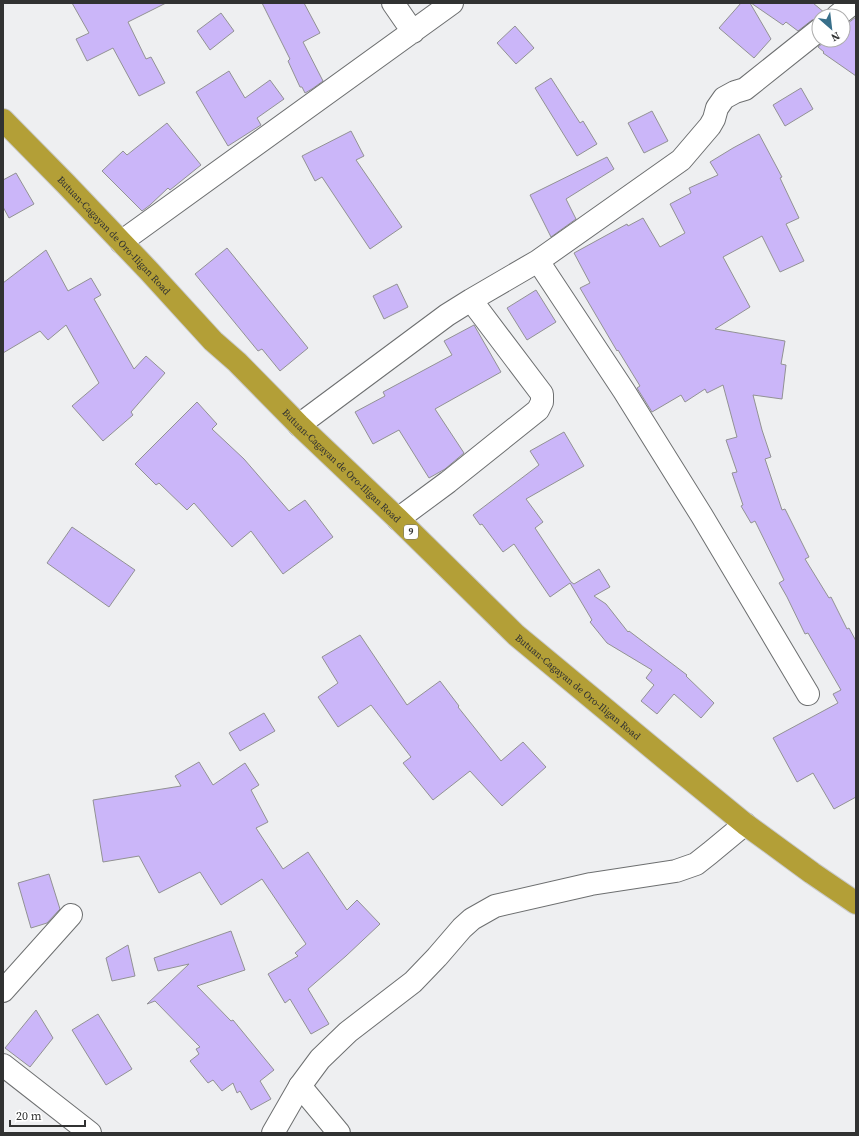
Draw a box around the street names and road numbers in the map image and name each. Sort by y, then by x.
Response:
street label: Butuan-Cagayan de Oro-Iligan Road [54,173,174,298]
street label: Butuan-Cagayan de Oro-Iligan Road [280,406,404,526]
road number: 9 [404,525,418,539]
street label: Butuan-Cagayan de Oro-Iligan Road [513,631,644,743]

